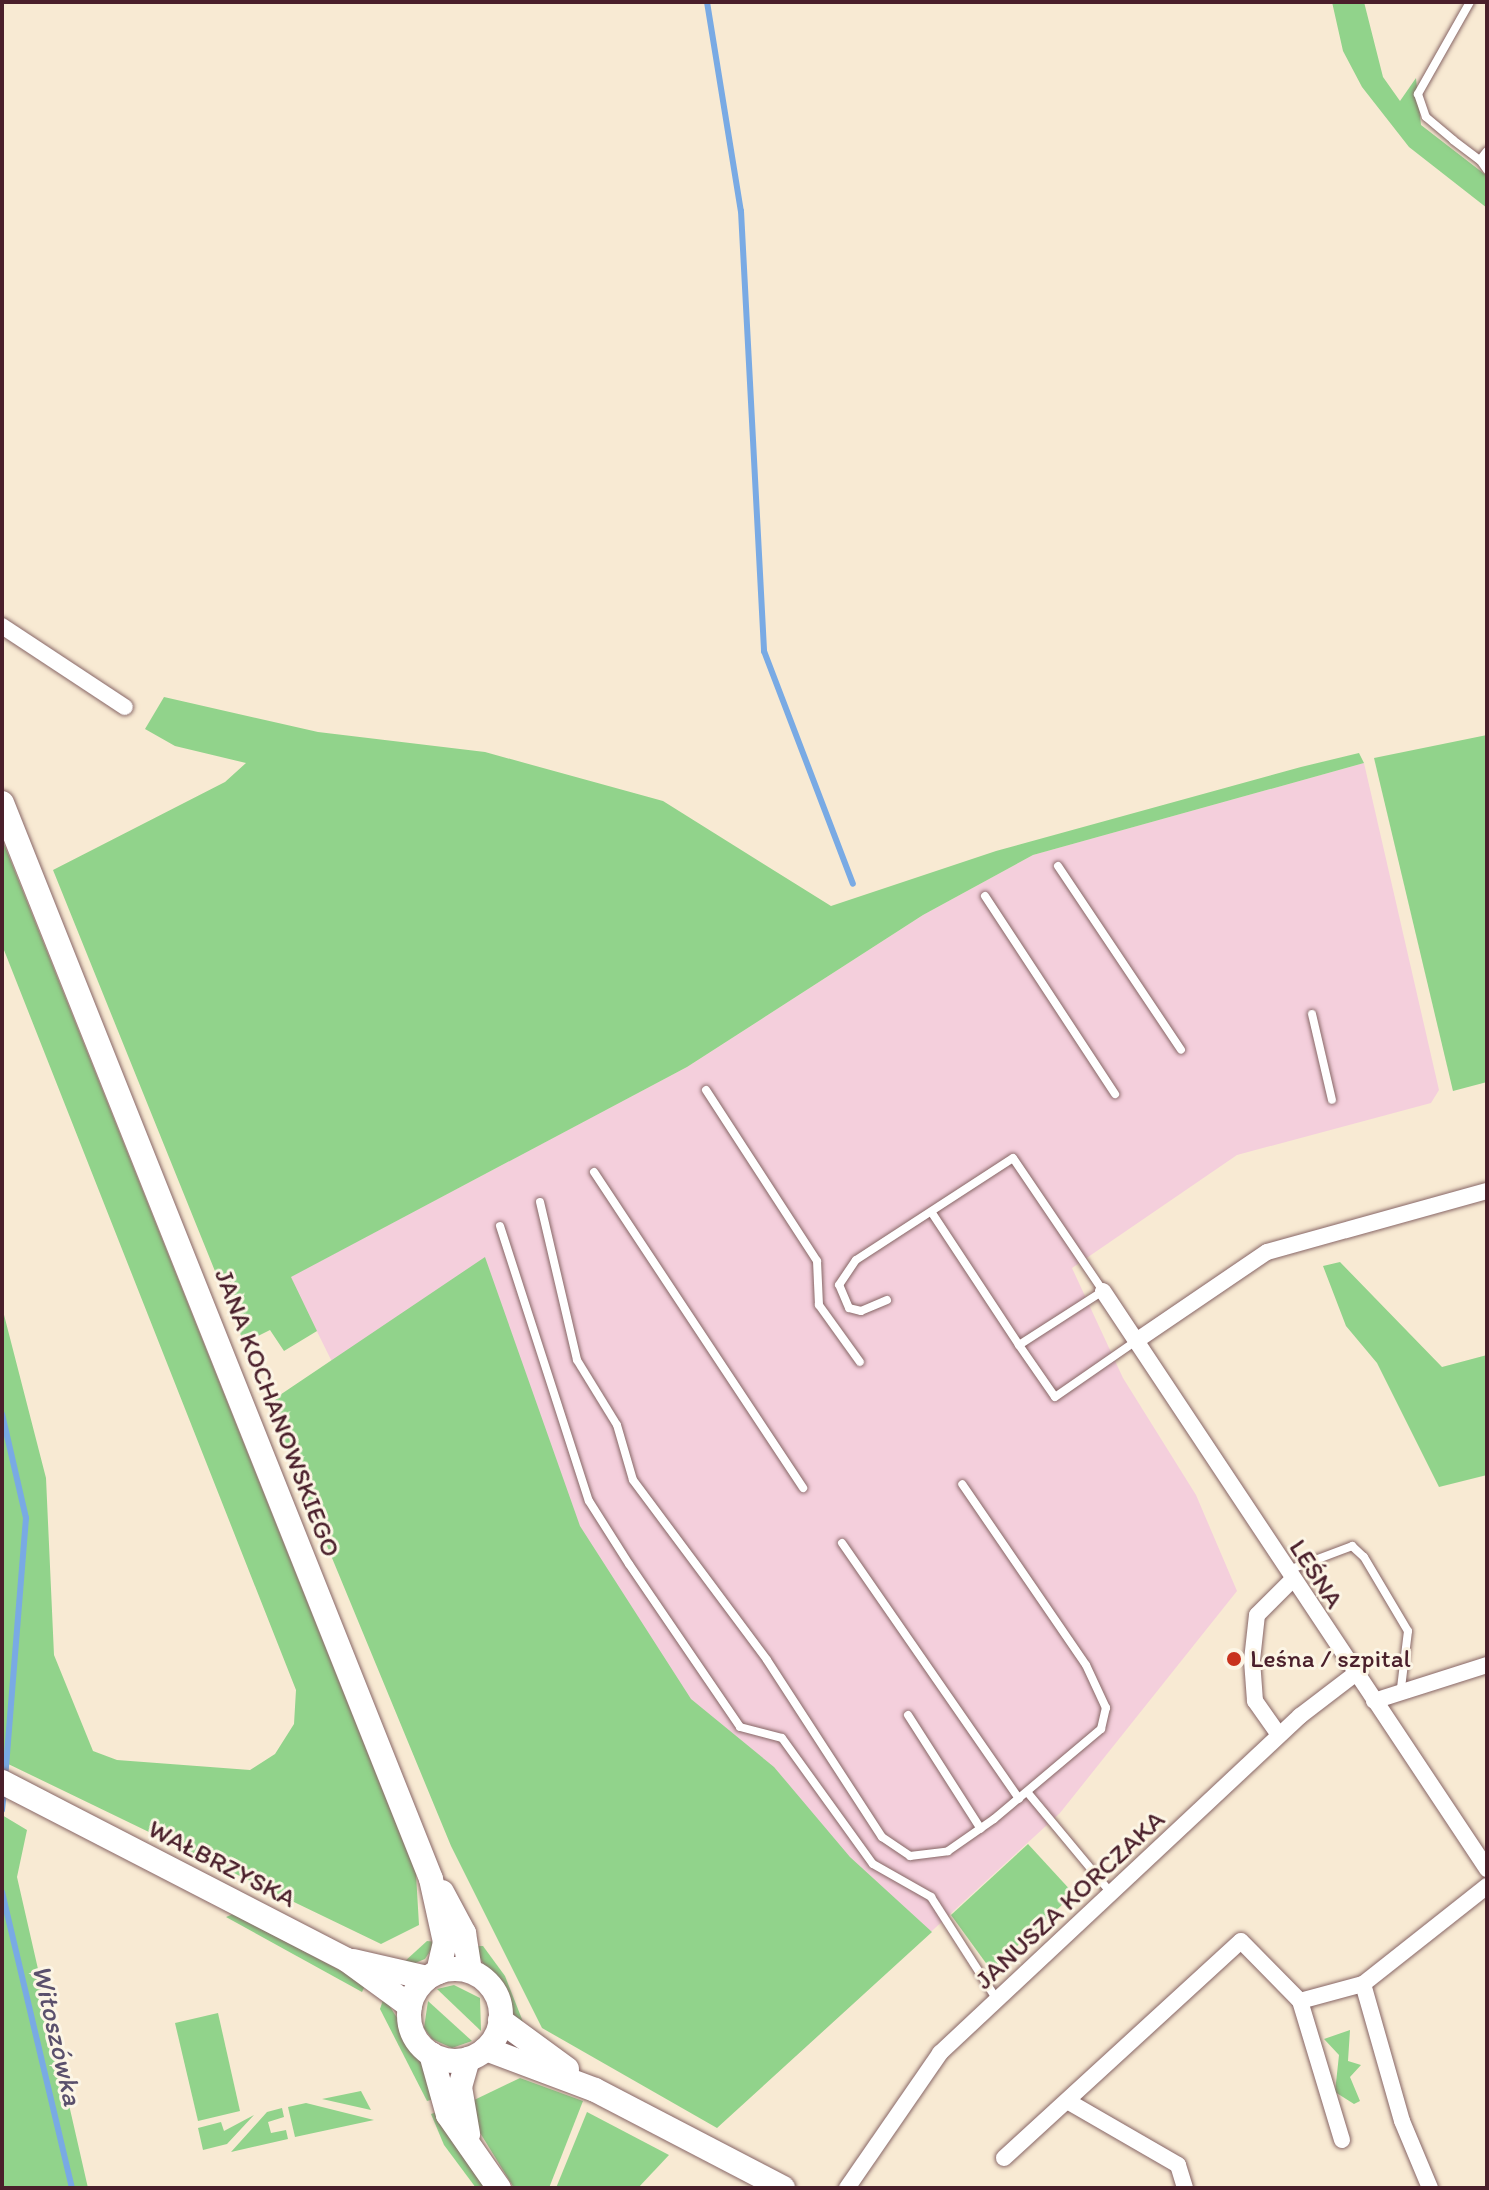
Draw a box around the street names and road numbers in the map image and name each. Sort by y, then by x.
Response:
street label: JANA KOCHANOWSKIEGO [208,1265,346,1561]
street label: LEŚNA [1282,1533,1350,1615]
street label: JANUSZA KORCZAKA [969,1804,1171,1996]
street label: WAŁBRZYSKA [143,1813,301,1915]

